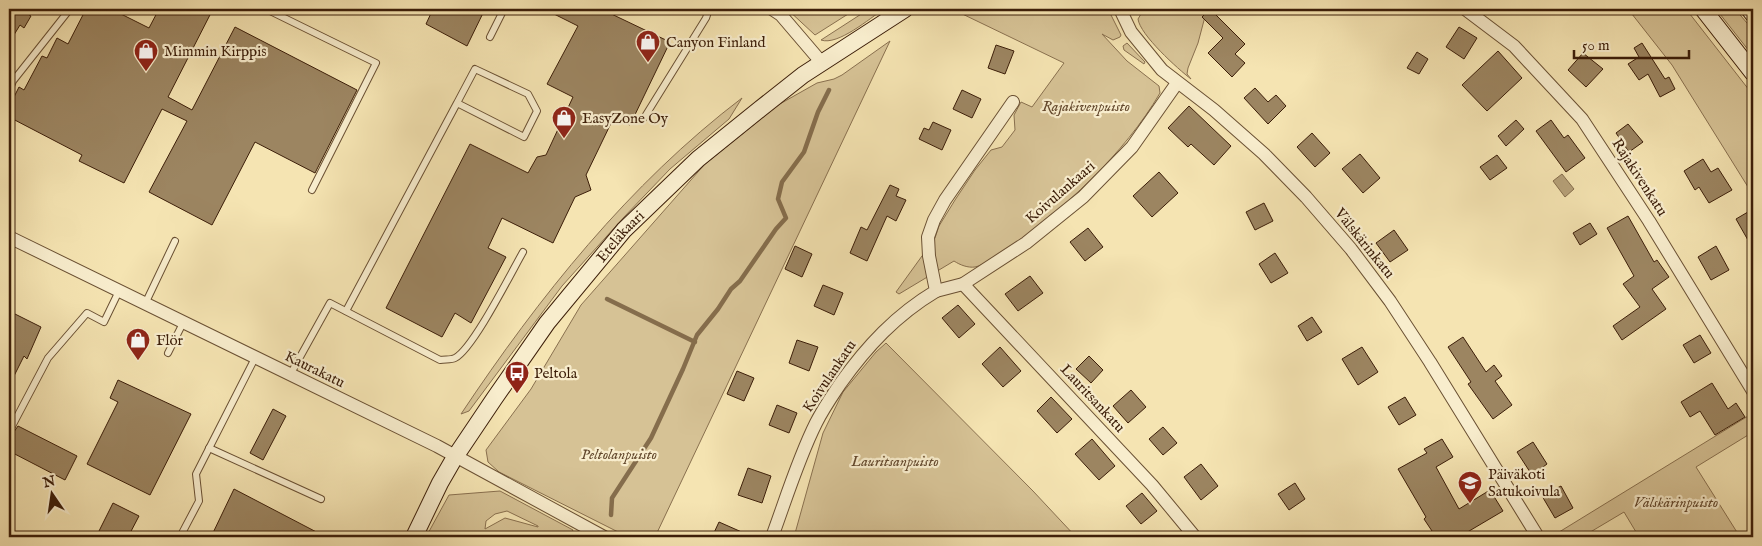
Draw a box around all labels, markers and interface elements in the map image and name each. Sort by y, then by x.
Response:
scale bar [1574,28,1690,60]
shop icon: Canyon Finland [635,29,661,63]
place label: Canyon Finland [666,33,767,52]
text: 50 m [1582,36,1610,55]
shop icon: Mimmin Kirppis [133,38,159,72]
place label: Mimmin Kirppis [164,42,266,61]
park label: Rajakivenpuisto [1042,97,1130,116]
shop icon: EasyZone Oy [551,105,577,139]
place label: EasyZone Oy [582,109,669,128]
street label: Rajakivenkatu [1607,135,1672,220]
street label: Koivulankaari [1022,157,1099,228]
street label: Välskärinkatu [1330,203,1399,283]
street label: Eteläkaari [592,207,649,266]
shop icon: Flör [125,327,151,361]
place label: Flör [156,331,184,350]
street label: Koivulankatu [798,336,861,416]
street label: Kaurakatu [282,347,348,392]
bus stop icon: Peltola [504,360,530,394]
street label: Lauritsankatu [1056,360,1129,437]
place label: Peltola [534,364,578,383]
park label: Peltolanpuisto [581,445,657,464]
park label: Lauritsanpuisto [850,452,939,471]
place label: Päiväkoti Satukoivula [1488,465,1560,501]
north arrow [28,468,78,518]
school or university icon: Päiväkoti Satukoivula [1457,470,1483,504]
text: N [40,472,57,493]
park label: Välskärinpuisto [1634,493,1718,512]

